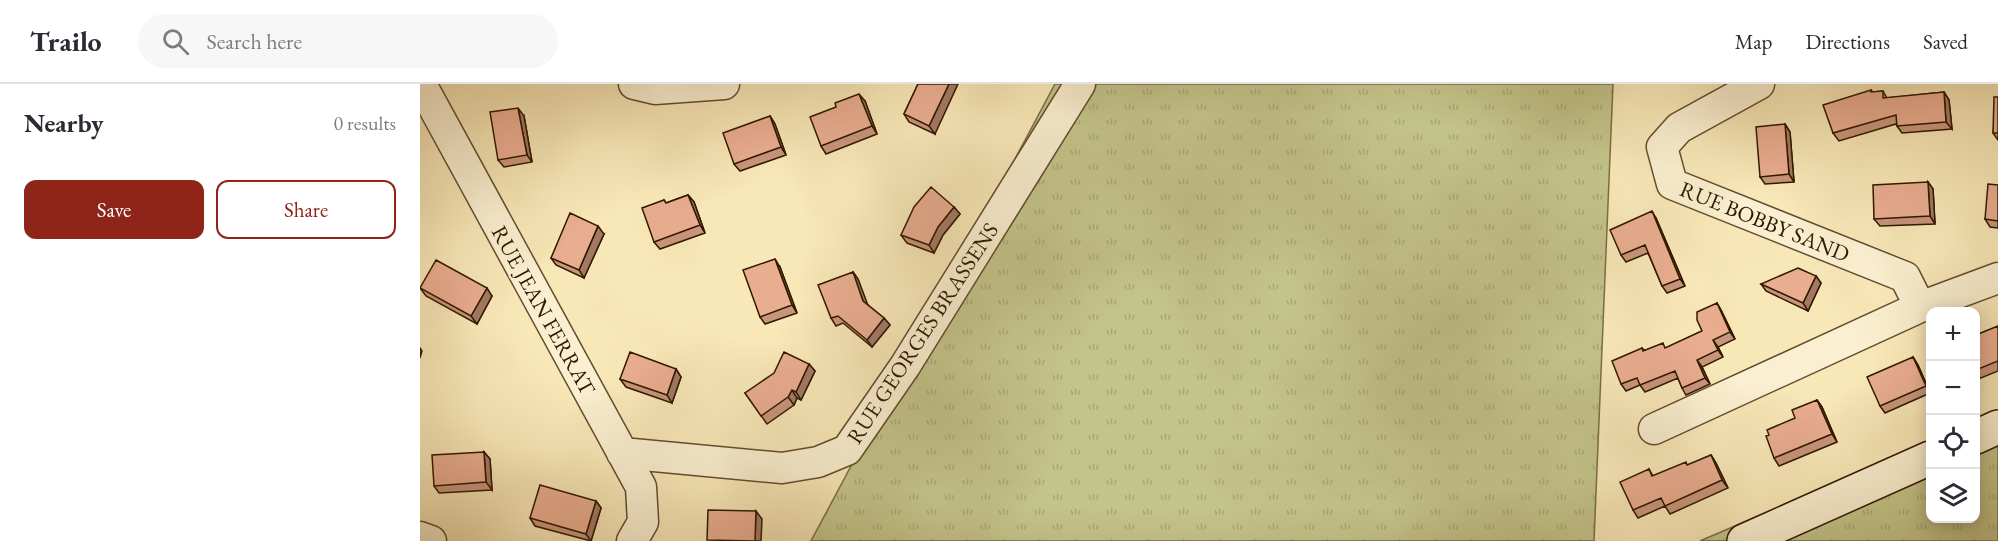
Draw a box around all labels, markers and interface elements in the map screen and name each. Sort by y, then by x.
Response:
search box [138,14,558,68]
text: Trailo [30,23,102,59]
icon: search [159,25,192,58]
text: Search here [207,27,302,56]
text: Map [1735,28,1772,55]
text: Directions [1805,28,1890,55]
text: Saved [1923,28,1968,55]
text: Nearby [24,106,104,140]
text: 0 results [333,110,396,136]
street label: RUE BOBBY SAND [1676,174,1854,269]
button: Save [24,180,204,239]
button: Share [216,180,396,239]
street label: RUE GEORGES BRASSENS [840,217,1005,449]
street label: RUE JEAN FERRAT [485,220,602,400]
map controls [1926,307,1980,523]
button: + [1926,307,1980,361]
button: − [1926,361,1980,415]
button: locate [1926,415,1980,469]
button: layers [1926,469,1980,523]

